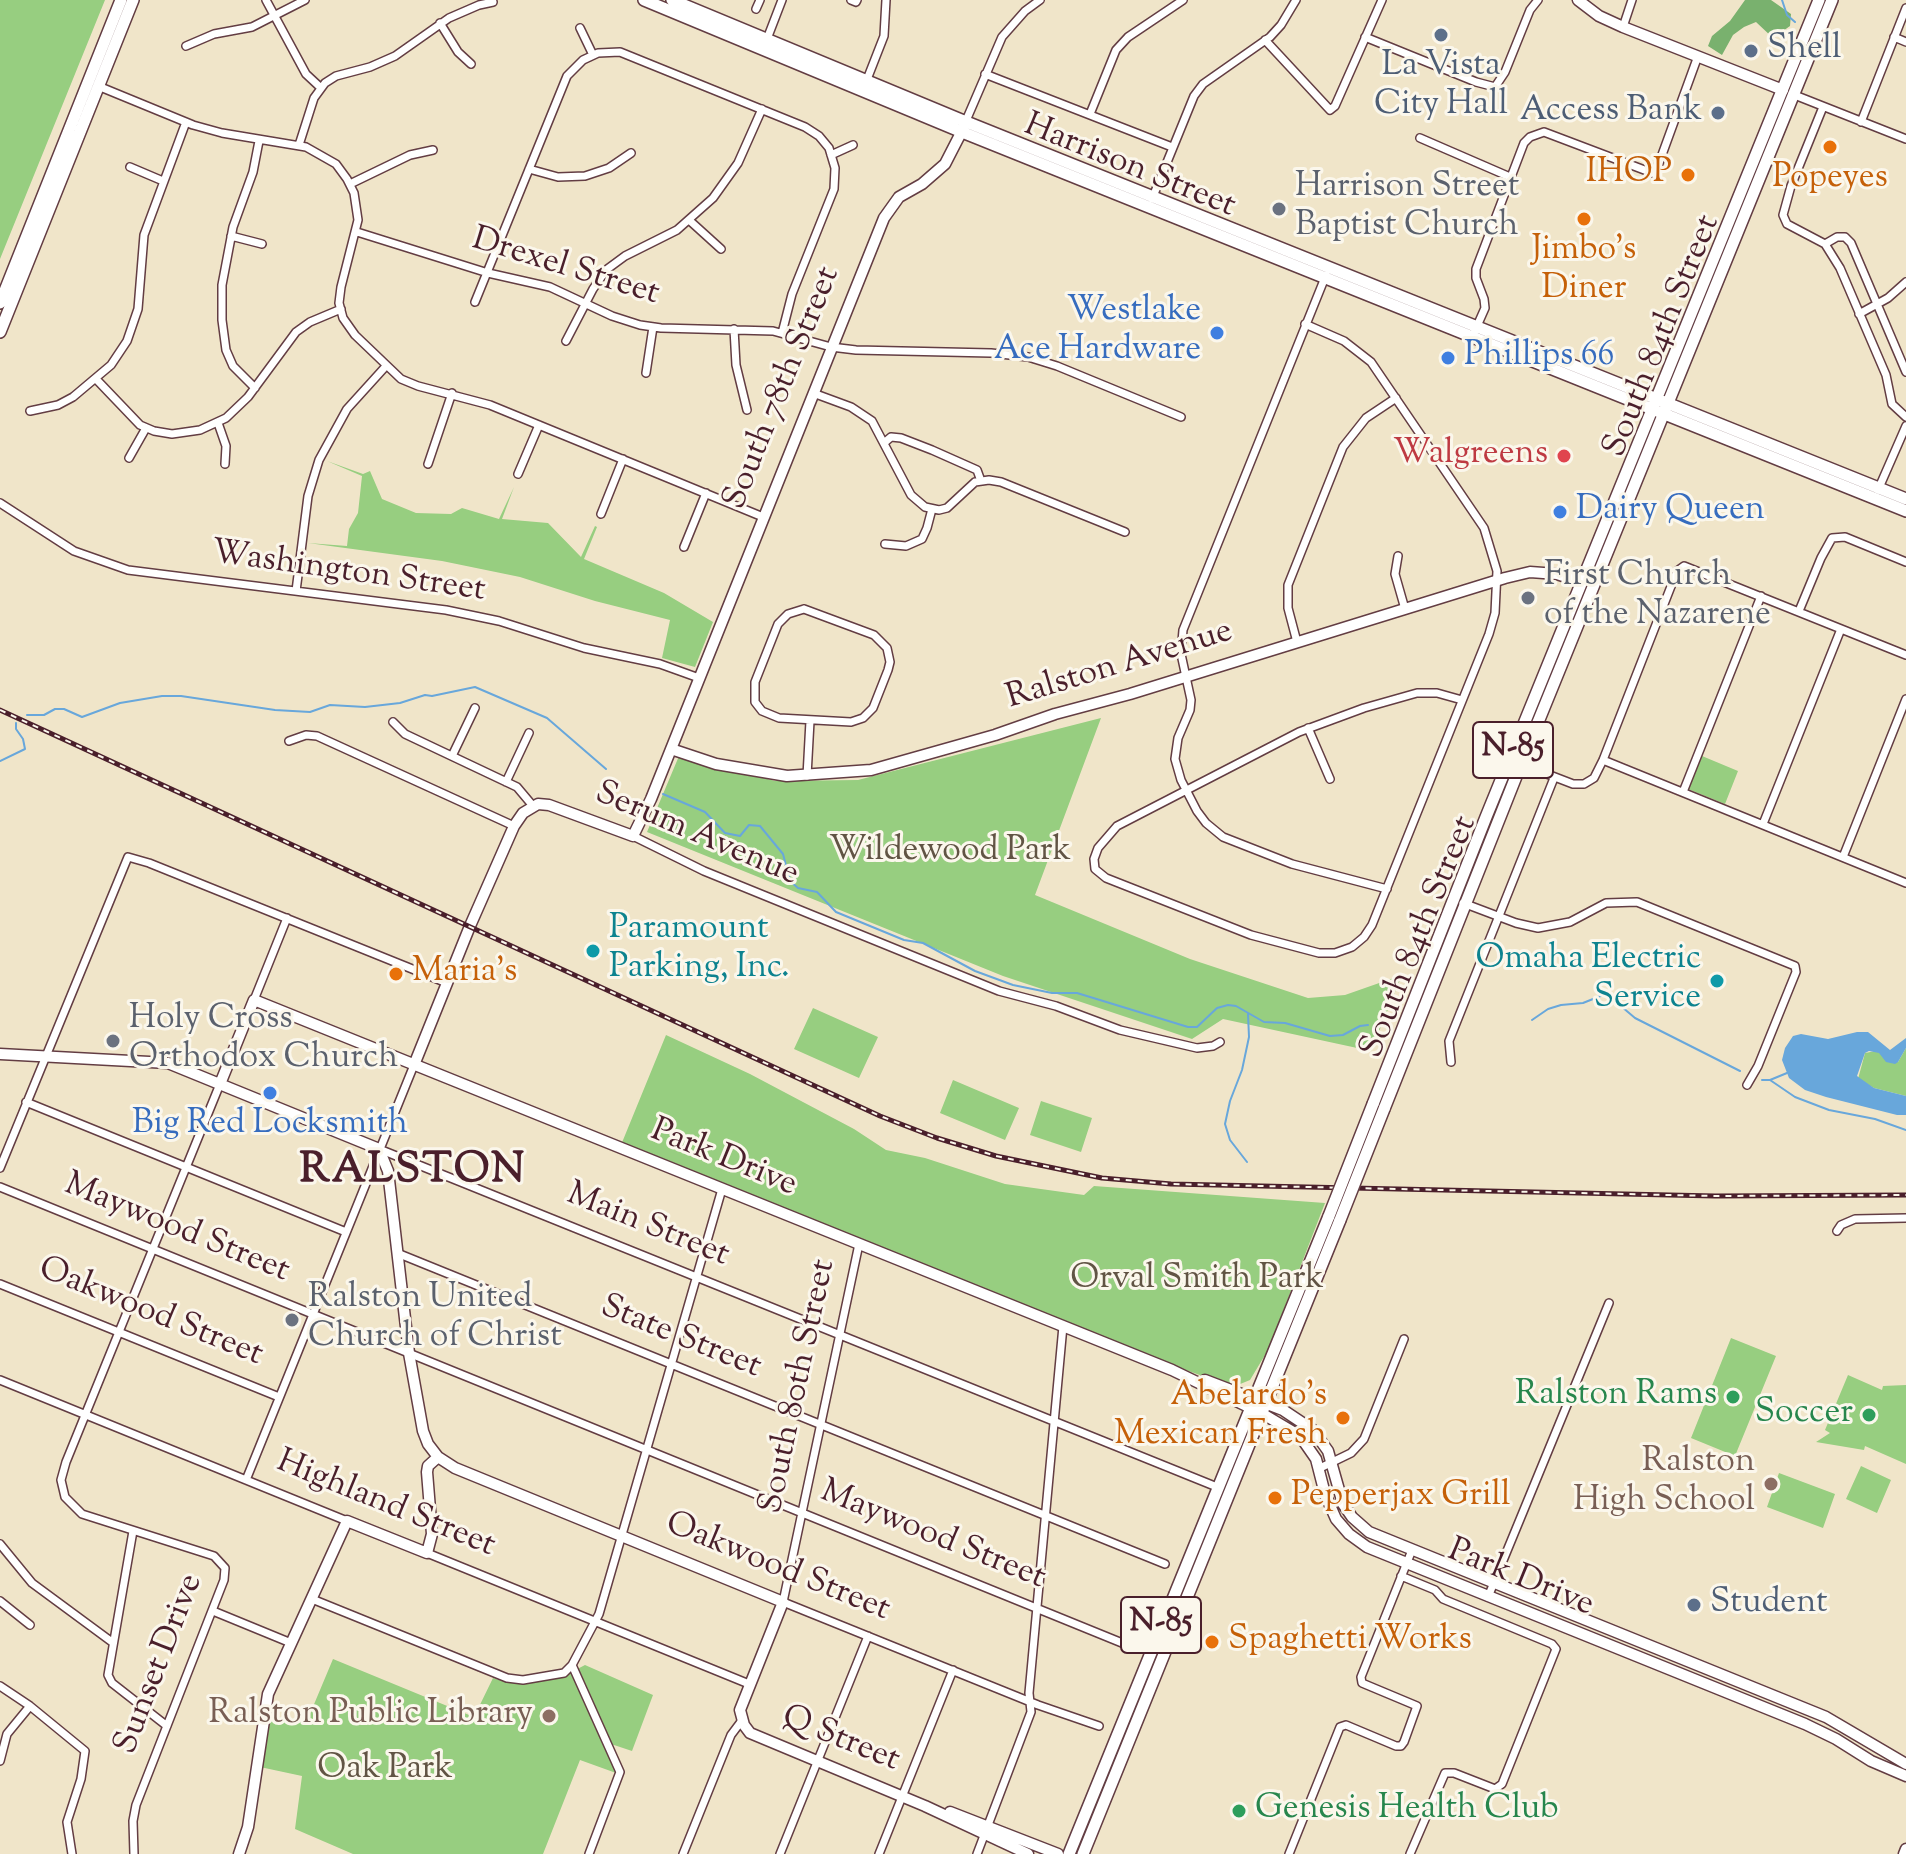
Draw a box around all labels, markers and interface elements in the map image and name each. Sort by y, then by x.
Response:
marker: La Vista City Hall [1432,26,1450,44]
place label: Shell [1767,31,1842,71]
marker: Shell [1742,42,1760,60]
place label: La Vista City Hall [1374,48,1508,128]
place label: Access Bank [1520,93,1702,133]
marker: Access Bank [1709,104,1727,122]
street label: Harrison Street [1017,107,1241,229]
marker: Popeyes [1821,138,1839,156]
place label: IHOP [1586,155,1672,195]
place label: Popeyes [1772,160,1888,200]
marker: IHOP [1679,166,1697,184]
place label: Harrison Street Baptist Church [1295,169,1519,248]
marker: Harrison Street Baptist Church [1270,200,1288,218]
marker: Jimbo's Diner [1575,210,1593,228]
street label: South 84th Street [1597,210,1731,464]
street label: Drexel Street [466,221,664,317]
place label: Jimbo's Diner [1532,232,1636,312]
street label: South 78th Street [717,262,851,516]
place label: Westlake Ace Hardware [994,293,1201,372]
marker: Westlake Ace Hardware [1208,324,1226,342]
place label: Phillips 66 [1464,338,1615,378]
marker: Phillips 66 [1439,349,1457,367]
place label: Walgreens [1393,436,1548,476]
marker: Walgreens [1555,447,1573,465]
place label: Dairy Queen [1576,492,1765,532]
marker: Dairy Queen [1551,503,1569,521]
street label: Washington Street [208,535,488,613]
place label: First Church of the Nazarene [1544,558,1771,638]
marker: First Church of the Nazarene [1519,589,1537,607]
street label: Ralston Avenue [1002,613,1238,721]
road number: N-85 [1473,722,1553,778]
street label: Serum Avenue [588,775,804,897]
street label: South 84th Street [1354,811,1488,1065]
park label: Wildewood Park [829,833,1071,873]
place label: Paramount Parking, Inc. [609,911,790,990]
place label: Omaha Electric Service [1475,941,1701,1020]
marker: Paramount Parking, Inc. [584,942,602,960]
place label: Maria's [412,954,517,994]
marker: Maria's [387,965,405,983]
marker: Omaha Electric Service [1708,972,1726,990]
place label: Holy Cross Orthodox Church [129,1001,398,1080]
marker: Holy Cross Orthodox Church [104,1032,122,1050]
marker: Big Red Locksmith [261,1084,279,1102]
place label: Big Red Locksmith [132,1106,408,1146]
street label: Park Drive [644,1112,802,1208]
district label: RALSTON [300,1149,526,1199]
street label: Maywood Street [57,1166,295,1294]
street label: Main Street [560,1176,734,1278]
street label: Oakwood Street [32,1250,268,1378]
street label: South 80th Street [753,1256,847,1518]
park label: Orval Smith Park [1070,1261,1324,1301]
place label: Ralston United Church of Christ [308,1280,562,1360]
street label: State Street [594,1288,766,1390]
marker: Ralston United Church of Christ [283,1311,301,1329]
place label: Ralston Rams [1515,1377,1717,1417]
place label: Abelardo's Mexican Fresh [1114,1378,1327,1458]
marker: Ralston Rams [1724,1388,1742,1406]
place label: Soccer [1755,1395,1853,1435]
marker: Soccer [1860,1406,1878,1424]
marker: Abelardo's Mexican Fresh [1334,1409,1352,1427]
street label: Highland Street [270,1444,500,1568]
place label: Ralston High School [1573,1444,1755,1524]
street label: Maywood Street [813,1473,1051,1601]
marker: Ralston High School [1762,1475,1780,1493]
place label: Pepperjax Grill [1291,1478,1511,1518]
marker: Pepperjax Grill [1266,1489,1284,1507]
street label: Oakwood Street [659,1505,895,1633]
street label: Park Drive [1441,1532,1599,1628]
street label: Sunset Drive [108,1569,214,1761]
place label: Student [1710,1585,1828,1625]
marker: Student [1685,1596,1703,1614]
road number: N-85 [1121,1597,1201,1653]
place label: Spaghetti Works [1228,1622,1472,1662]
marker: Spaghetti Works [1203,1633,1221,1651]
place label: Ralston Public Library [209,1696,533,1736]
street label: Q Street [775,1699,905,1783]
marker: Ralston Public Library [540,1707,558,1725]
park label: Oak Park [317,1751,453,1791]
place label: Genesis Health Club [1255,1791,1559,1831]
marker: Genesis Health Club [1230,1802,1248,1820]

